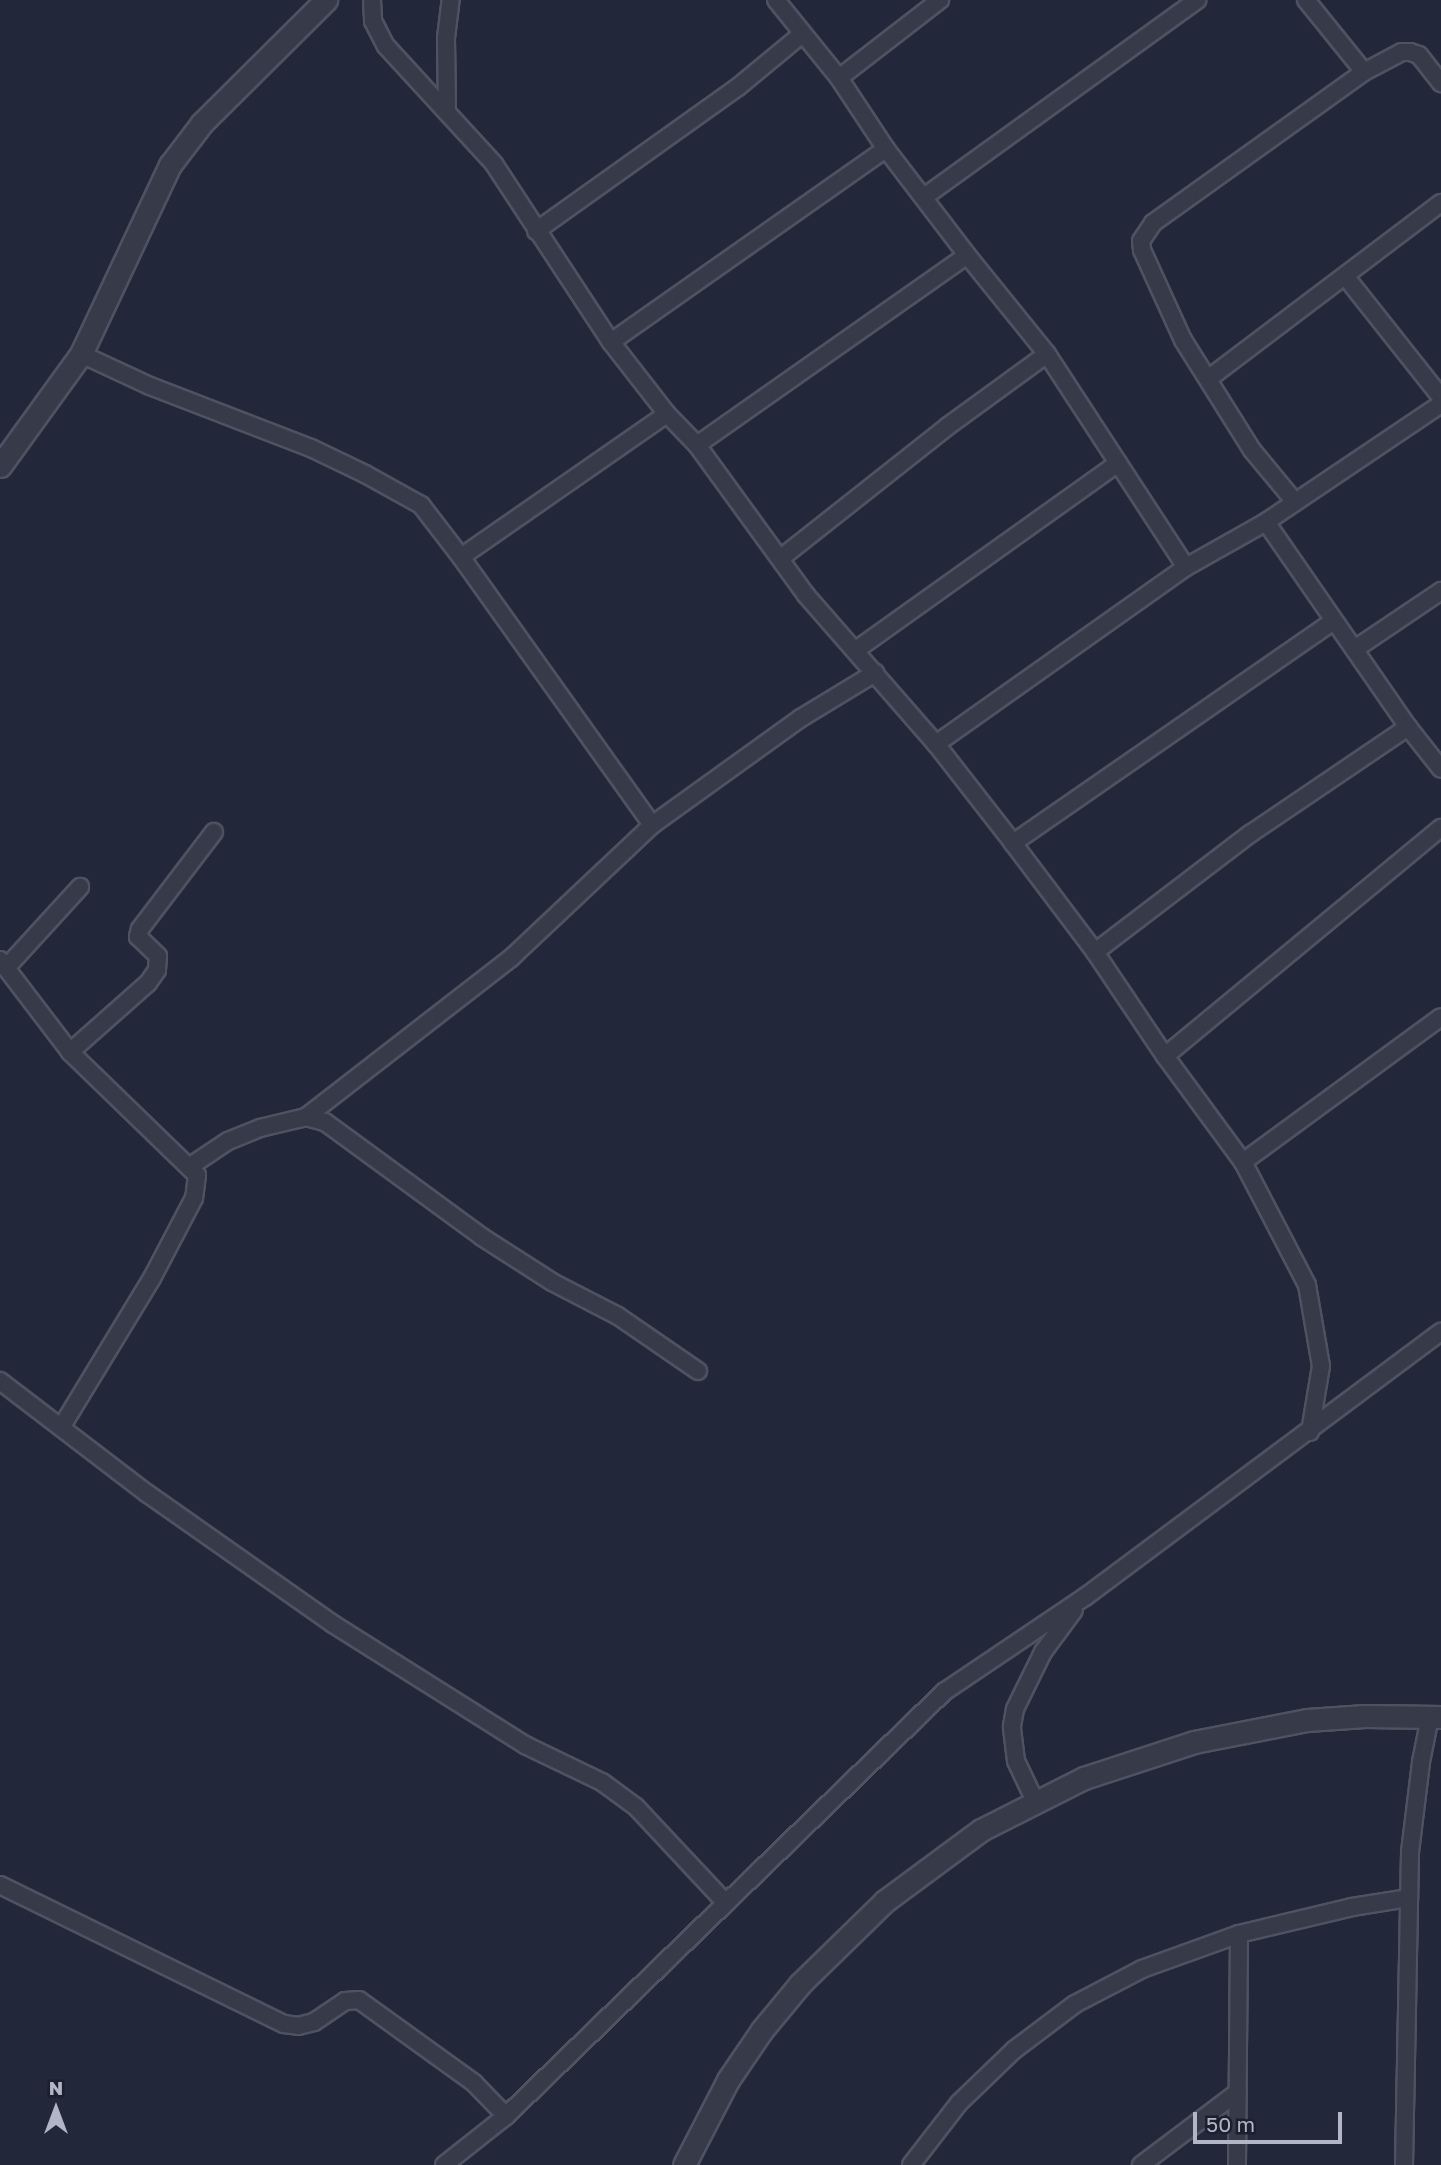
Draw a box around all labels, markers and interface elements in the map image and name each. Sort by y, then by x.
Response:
north arrow [21,2074,91,2144]
text: N [49,2076,63,2099]
scale bar [1196,2098,1345,2142]
text: 50 m [1206,2111,1255,2137]

